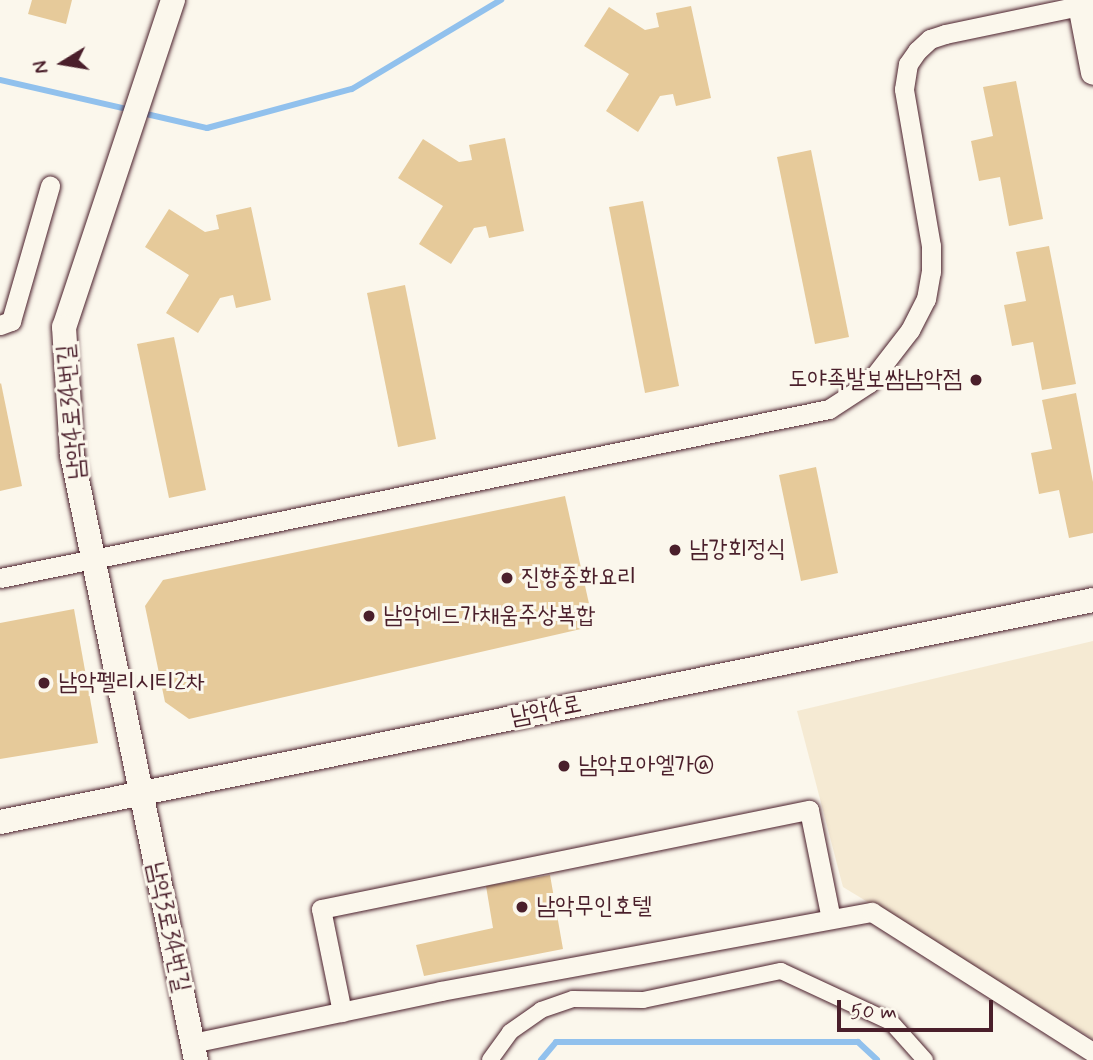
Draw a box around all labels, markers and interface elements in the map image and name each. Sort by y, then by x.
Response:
north arrow [28,28,98,98]
text: N [28,59,55,76]
street label: 남악4로34번길 [52,343,92,481]
place label: 도야족발보쌈남악점 [788,366,962,394]
marker: 도야족발보쌈남악점 [968,372,984,388]
place label: 남강회정식 [689,536,786,564]
marker: 남강회정식 [667,542,683,558]
place label: 진향중화요리 [521,564,637,592]
marker: 진향중화요리 [499,570,515,586]
place label: 남악에드가채움주상복합 [383,602,595,630]
marker: 남악에드가채움주상복합 [361,608,377,624]
place label: 남악펠리시티2차 [58,669,205,697]
marker: 남악펠리시티2차 [36,675,52,691]
street label: 남악4로 [508,690,584,732]
place label: 남악모아엘가ⓐ [578,752,713,780]
marker: 남악모아엘가ⓐ [556,758,572,774]
street label: 남악3로34번길 [140,859,196,995]
place label: 남악무인호텔 [536,893,652,921]
marker: 남악무인호텔 [514,899,530,915]
scale bar [841,986,997,1030]
text: 50 m [850,998,897,1026]

